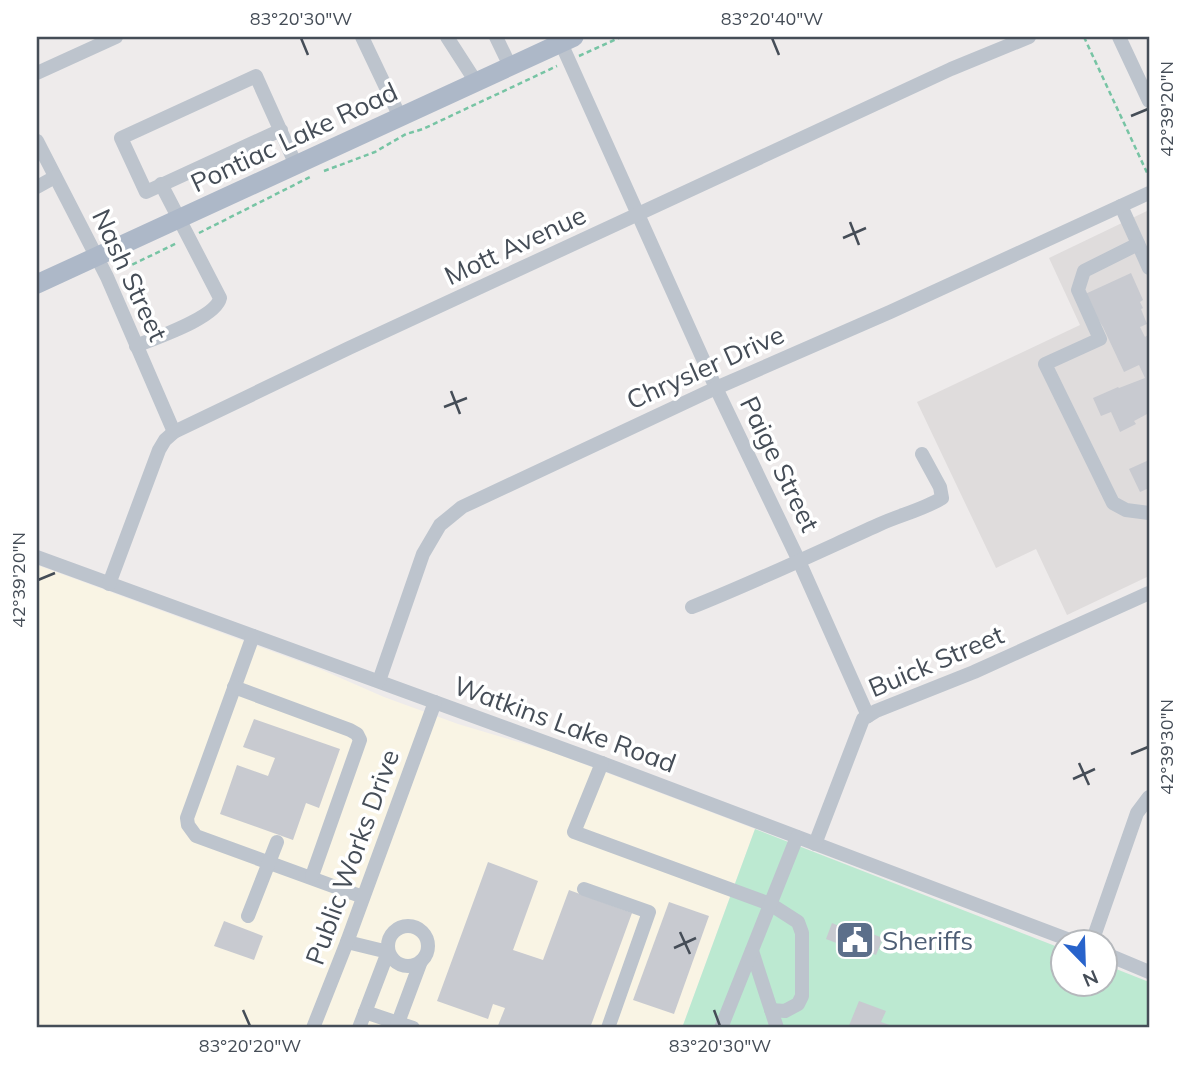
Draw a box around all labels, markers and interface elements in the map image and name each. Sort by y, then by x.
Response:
text: 83°20'30"W [250,7,352,30]
text: 83°20'40"W [721,7,823,30]
text: 42°39'20"N [1155,61,1178,157]
street label: Pontiac Lake Road [185,75,403,199]
street label: Mott Avenue [439,198,591,292]
street label: Nash Street [85,204,175,346]
street label: Chrysler Drive [621,318,789,416]
street label: Paige Street [733,391,827,537]
text: 42°39'20"N [7,532,30,628]
street label: Buick Street [863,618,1009,704]
street label: Watkins Lake Road [449,668,681,780]
text: 42°39'30"N [1155,699,1178,795]
street label: Public Works Drive [298,745,406,969]
public building icon: Sheriffs [834,919,876,961]
place label: Sheriffs [882,924,973,957]
north arrow [1050,928,1120,998]
text: N [1079,965,1102,992]
text: 83°20'20"W [199,1034,301,1057]
text: 83°20'30"W [669,1034,771,1057]

